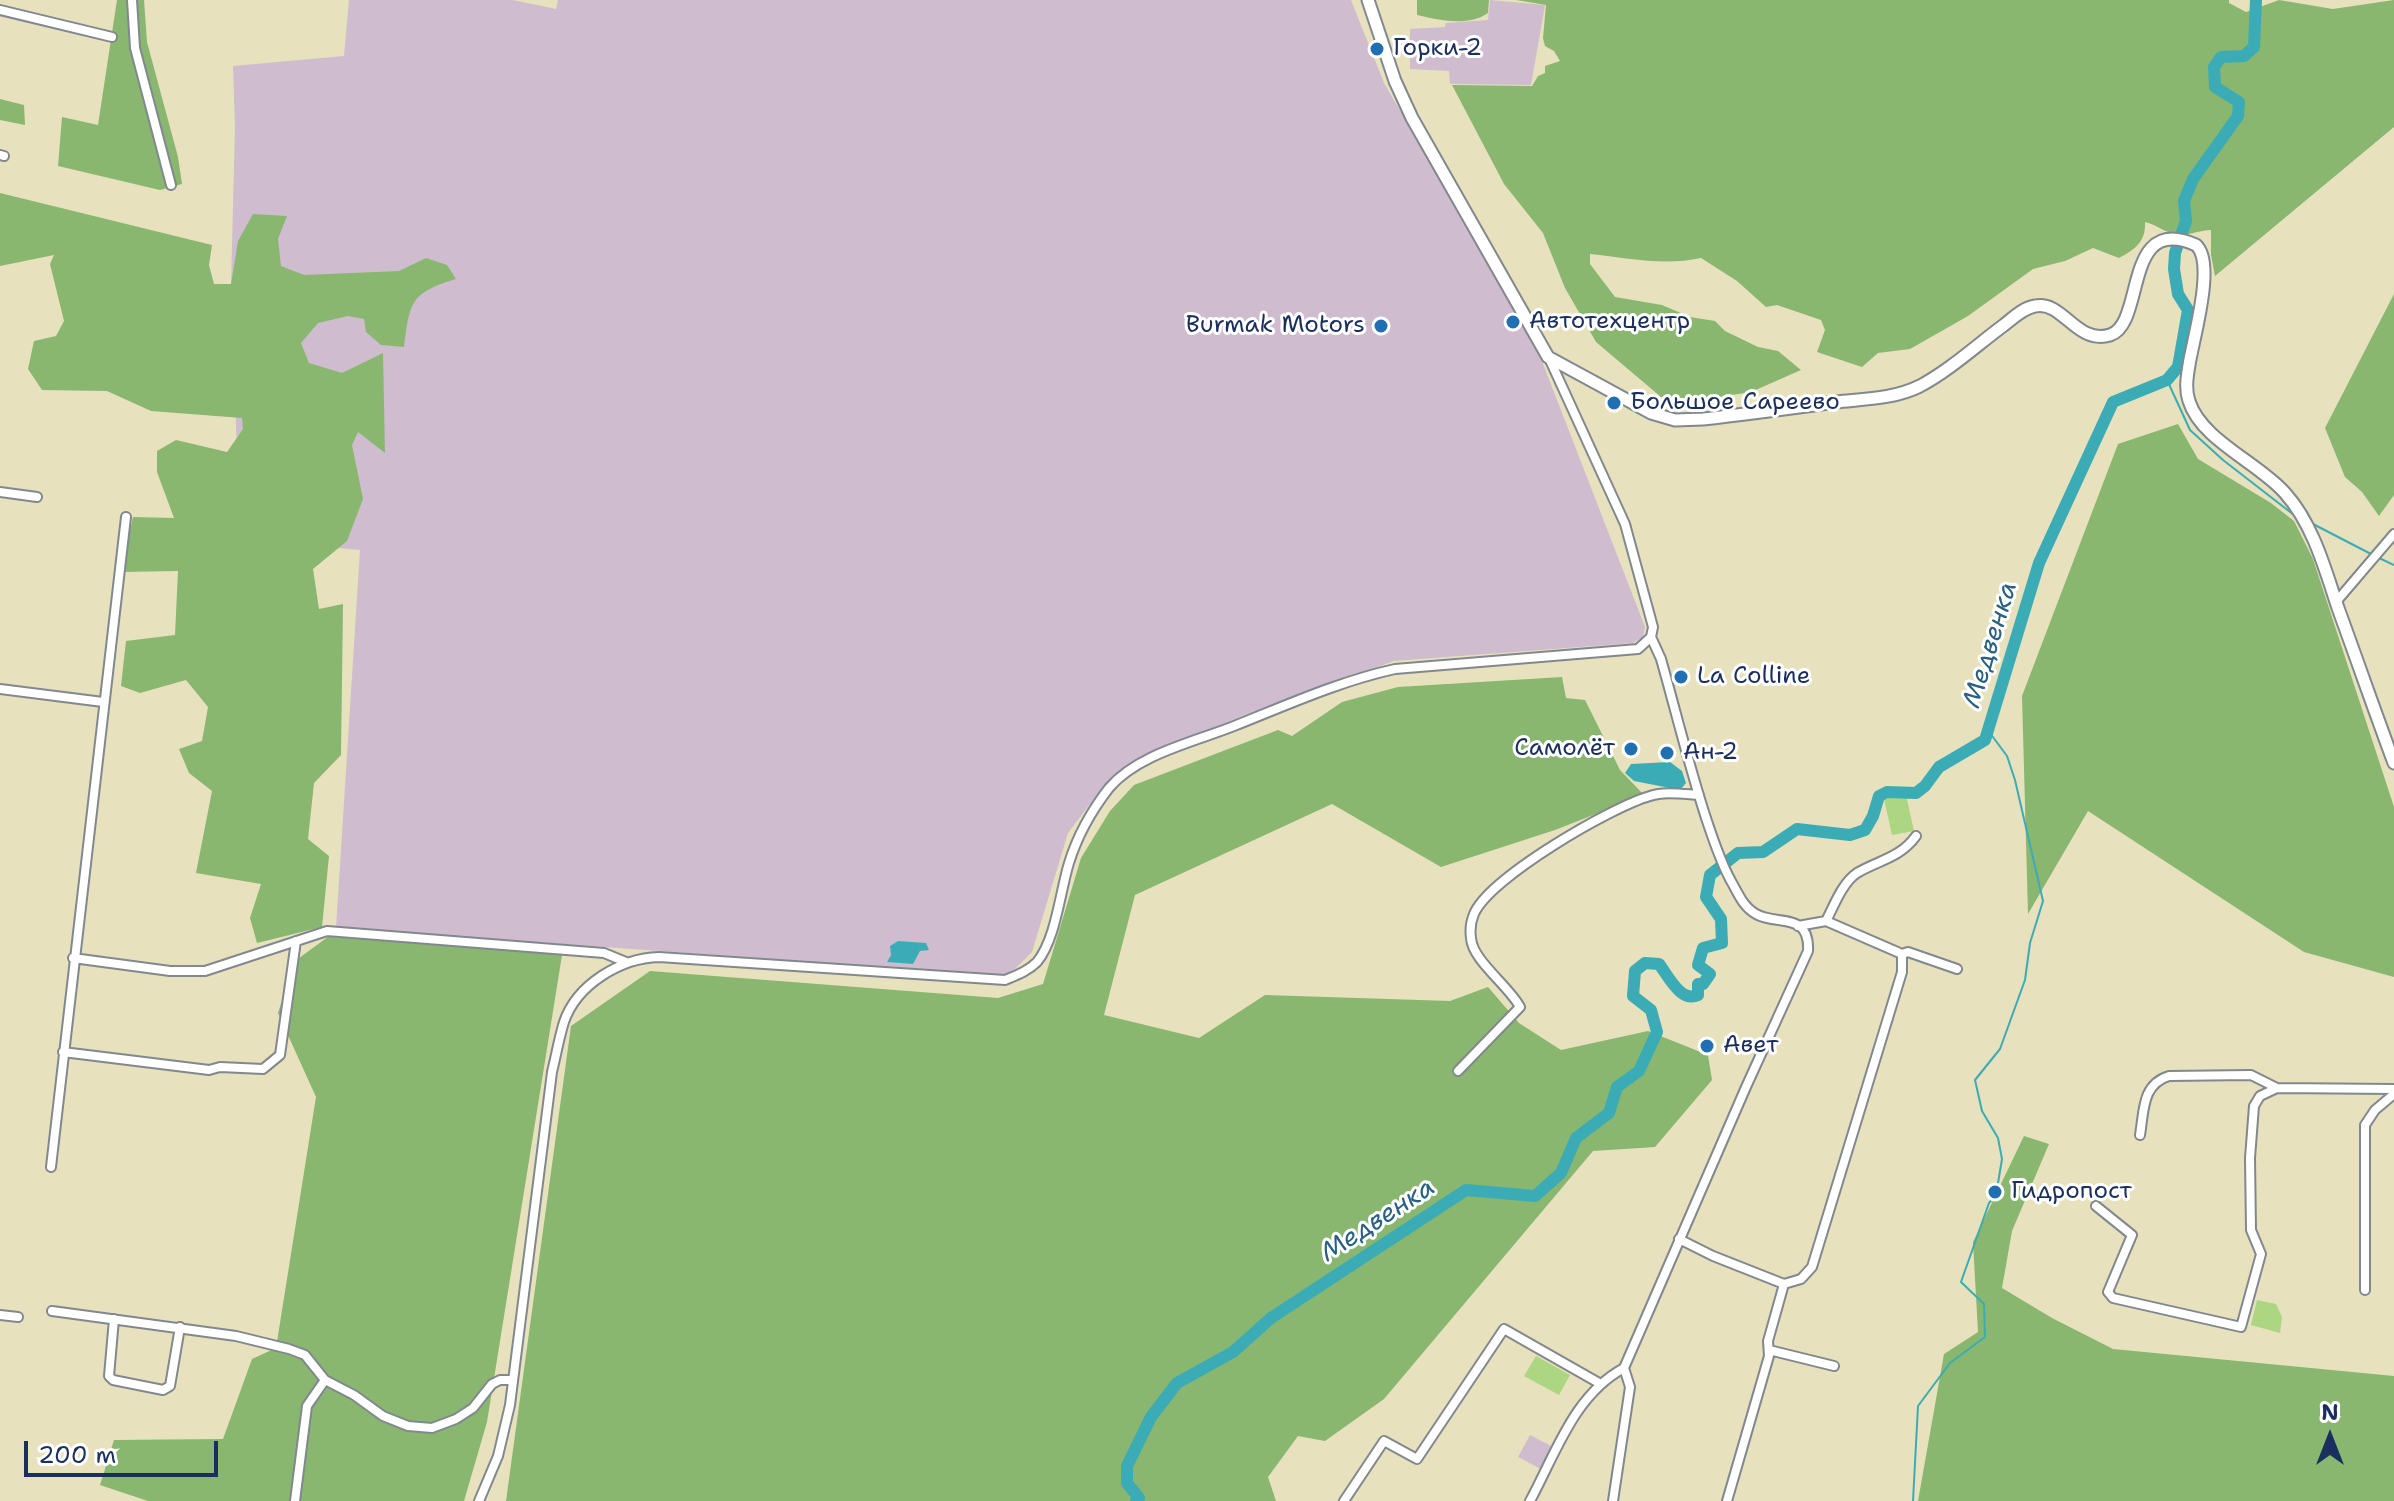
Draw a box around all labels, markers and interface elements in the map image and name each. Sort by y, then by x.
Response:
place label: Горки-2 [1393,35,1482,63]
marker: Горки-2 [1368,40,1386,58]
place label: Автотехцентр [1529,308,1690,336]
place label: Burmak Motors [1186,312,1365,340]
marker: Автотехцентр [1504,313,1522,331]
marker: Burmak Motors [1372,317,1390,335]
place label: Большое Сареево [1630,389,1840,417]
marker: Большое Сареево [1605,394,1623,412]
water label: Медвенка [1957,578,2025,712]
place label: La Colline [1697,663,1810,691]
marker: La Colline [1672,668,1690,686]
place label: Самолёт [1514,735,1615,763]
place label: Ан-2 [1683,739,1738,767]
marker: Самолёт [1622,740,1640,758]
marker: Ан-2 [1658,744,1676,762]
place label: Авет [1723,1032,1778,1060]
marker: Авет [1698,1037,1716,1055]
water label: Медвенка [1315,1172,1441,1270]
place label: Гидропост [2011,1178,2132,1206]
marker: Гидропост [1986,1183,2004,1201]
north arrow [2290,1397,2370,1477]
text: N [2321,1398,2339,1427]
scale bar [28,1425,222,1475]
text: 200 m [38,1439,116,1471]

